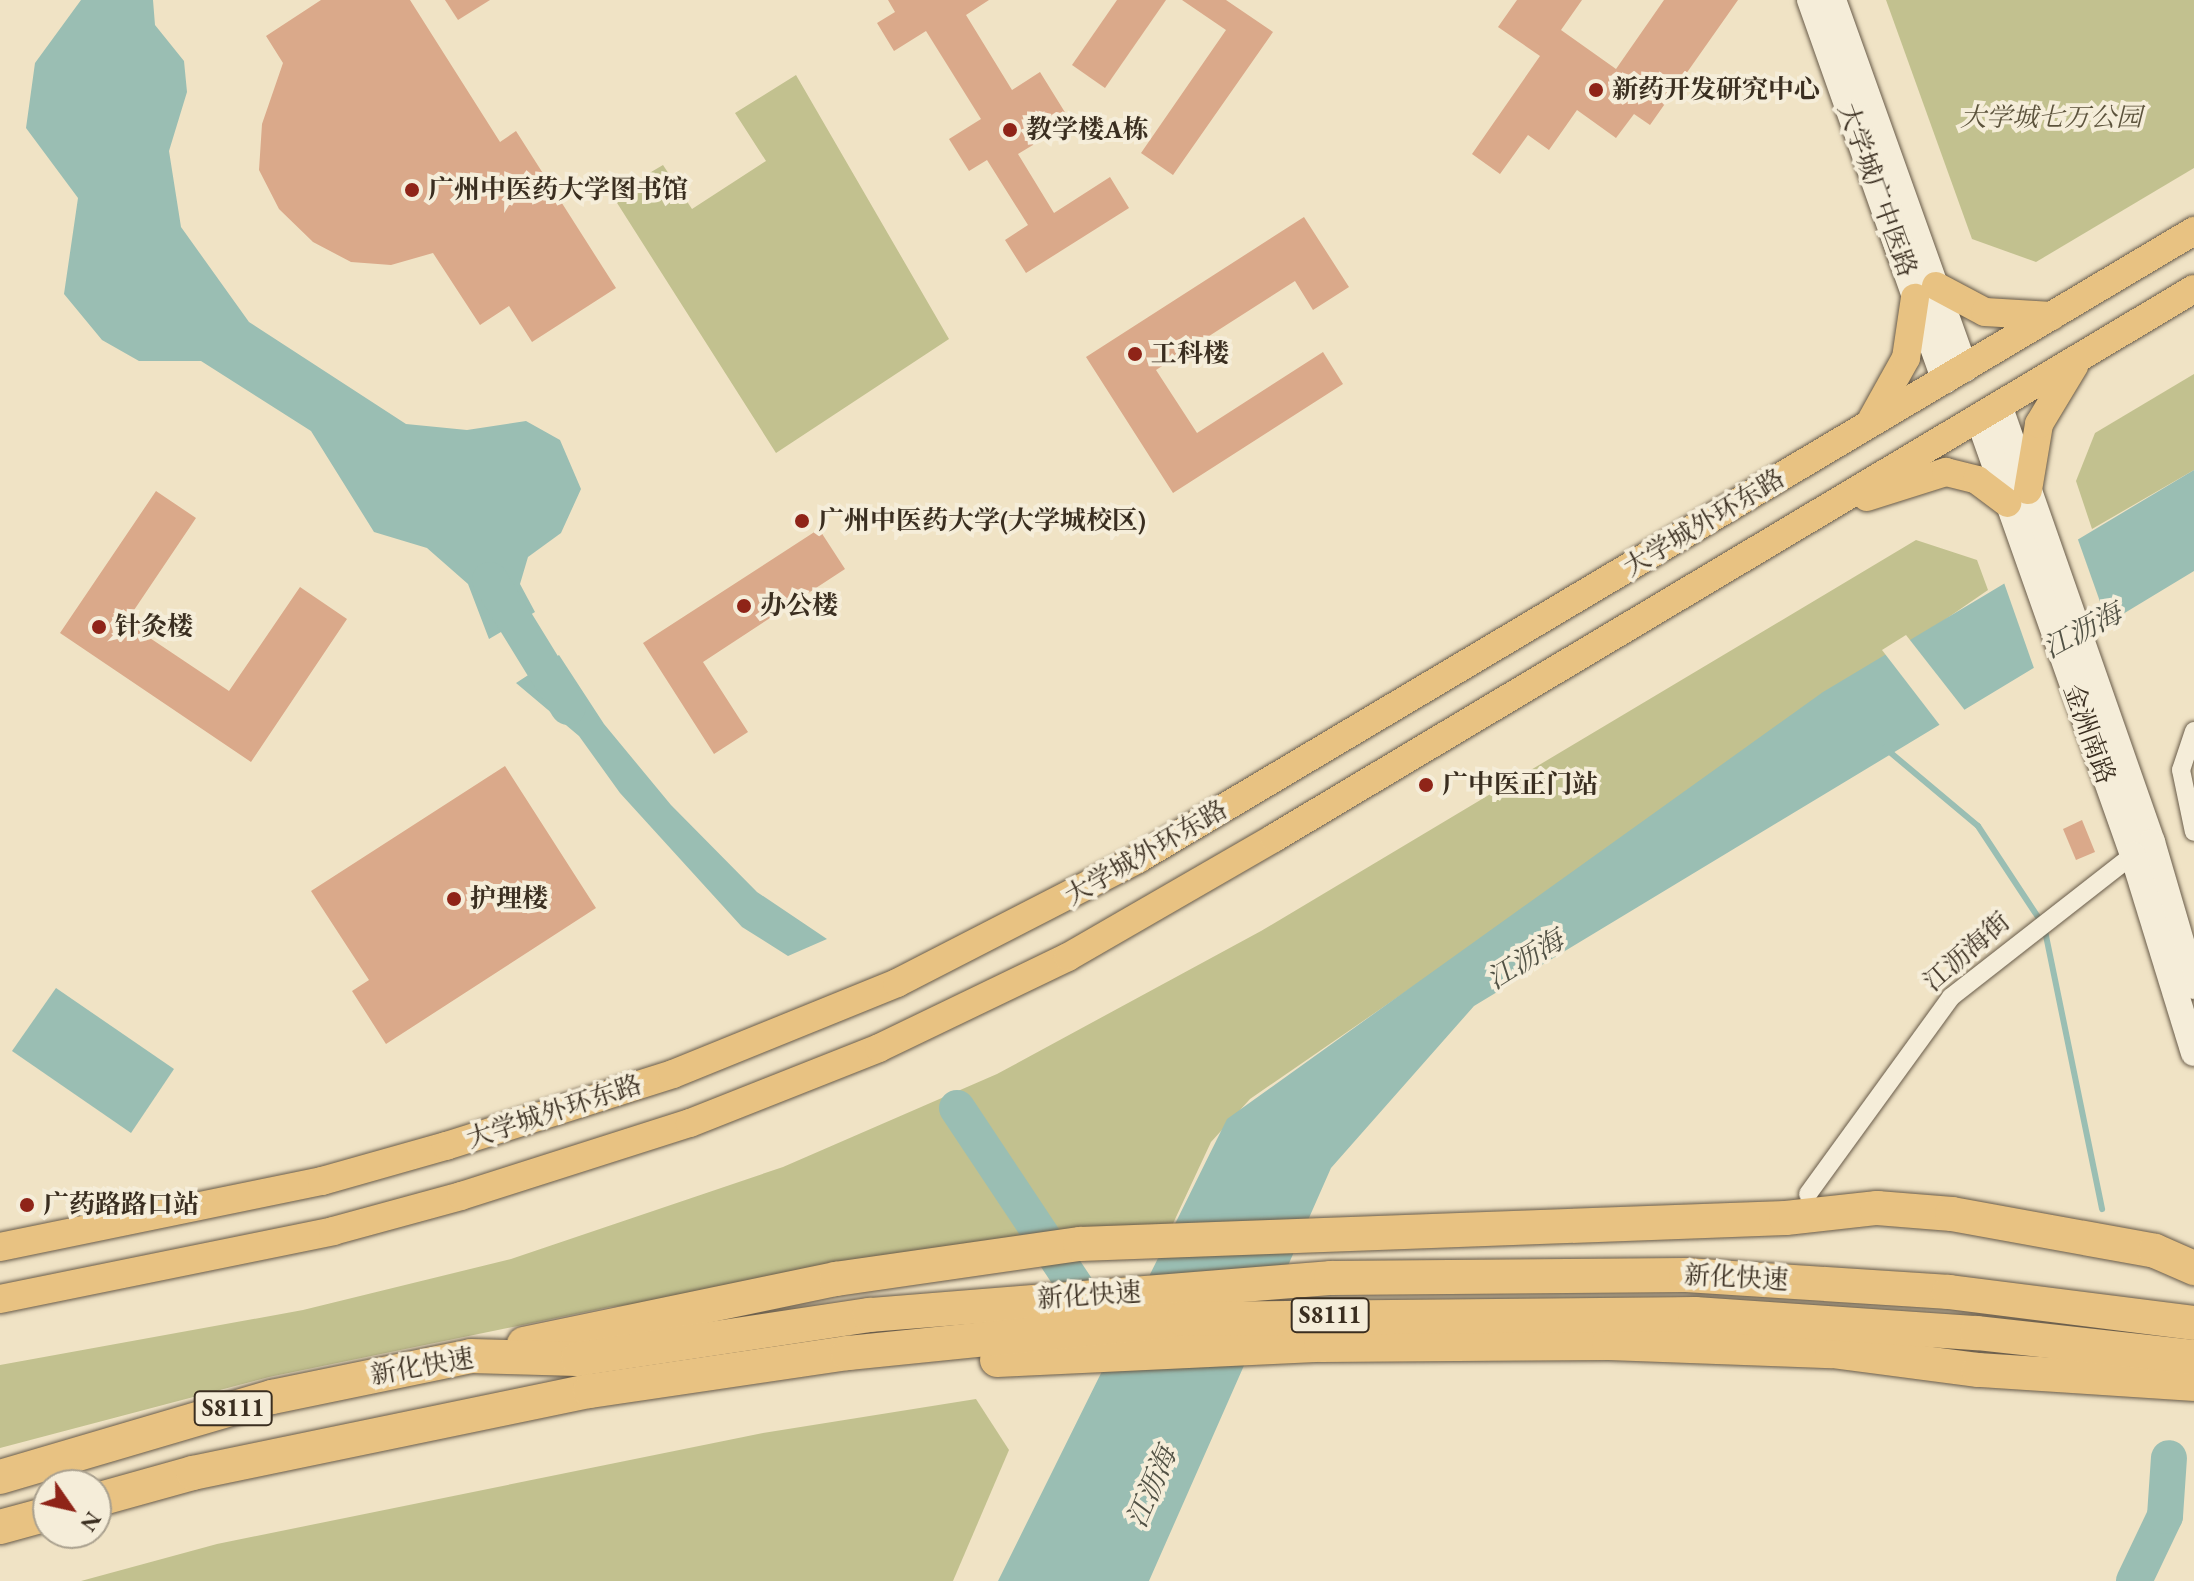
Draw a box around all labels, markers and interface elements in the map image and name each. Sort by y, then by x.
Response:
place label: 新药开发研究中心 [1612,74,1820,106]
marker: 新药开发研究中心 [1587,81,1605,99]
street label: 大学城广中医路 [1831,99,1923,281]
park label: 大学城七万公园 [1960,102,2142,134]
place label: 教学楼A栋 [1026,114,1149,146]
marker: 教学楼A栋 [1001,121,1019,139]
place label: 广州中医药大学图书馆 [428,174,688,206]
marker: 广州中医药大学图书馆 [403,181,421,199]
place label: 工科楼 [1151,338,1229,370]
marker: 工科楼 [1126,345,1144,363]
street label: 大学城外环东路 [1618,463,1790,583]
place label: 广州中医药大学(大学城校区) [818,505,1146,537]
marker: 广州中医药大学(大学城校区) [793,512,811,530]
place label: 办公楼 [760,590,838,622]
water label: 江沥海 [2037,595,2127,665]
marker: 办公楼 [735,597,753,615]
place label: 针灸楼 [115,611,193,643]
marker: 针灸楼 [90,618,108,636]
street label: 金洲南路 [2057,680,2121,788]
place label: 广中医正门站 [1442,769,1598,801]
marker: 广中医正门站 [1417,776,1435,794]
street label: 大学城外环东路 [1059,794,1233,912]
place label: 护理楼 [470,883,548,915]
marker: 护理楼 [445,890,463,908]
street label: 江沥海街 [1918,906,2016,998]
water label: 江沥海 [1480,922,1570,996]
street label: 大学城外环东路 [463,1069,645,1155]
place label: 广药路路口站 [43,1189,199,1221]
marker: 广药路路口站 [18,1196,36,1214]
street label: 新化快速 [1683,1260,1789,1296]
street label: 新化快速 [1036,1277,1142,1315]
road number: S8111 [1290,1295,1370,1335]
street label: 新化快速 [368,1343,476,1391]
road number: S8111 [193,1388,273,1428]
water label: 江沥海 [1119,1442,1183,1532]
north arrow [32,1469,112,1549]
text: N [74,1506,108,1537]

